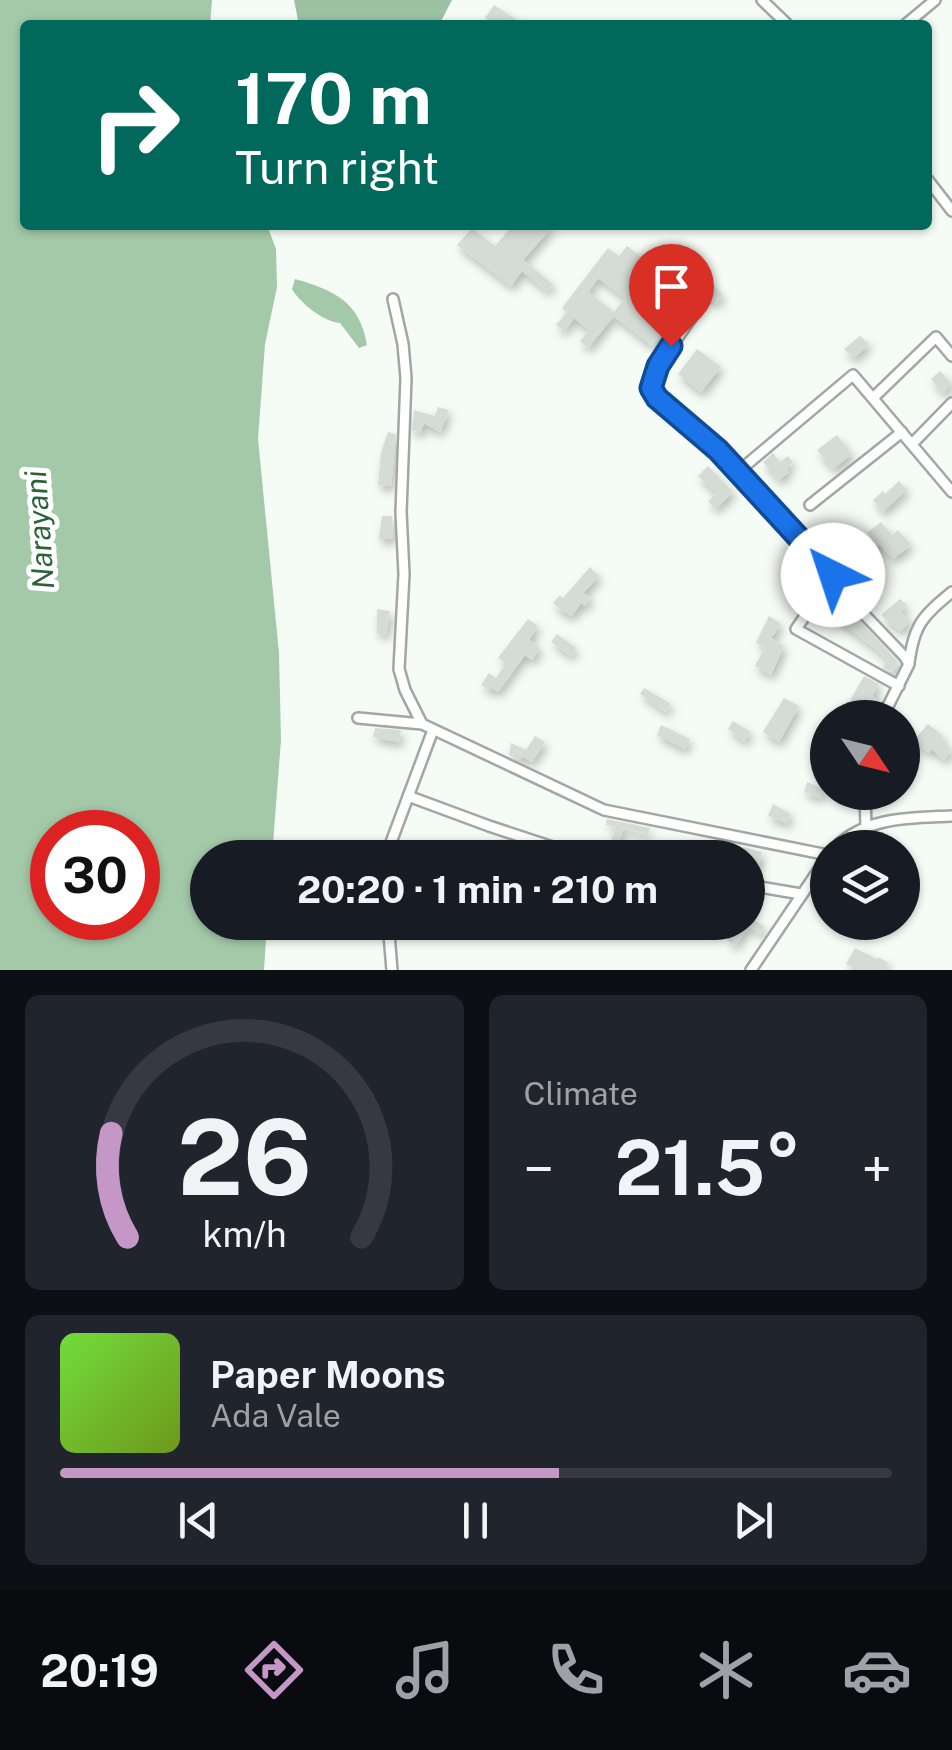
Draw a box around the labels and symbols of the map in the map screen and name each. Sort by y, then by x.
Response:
pin [629,244,714,347]
water label: Narayani [17,469,61,591]
position arrow [781,523,885,627]
north arrow [810,700,920,810]
speed limit sign: 30 [30,810,160,940]

